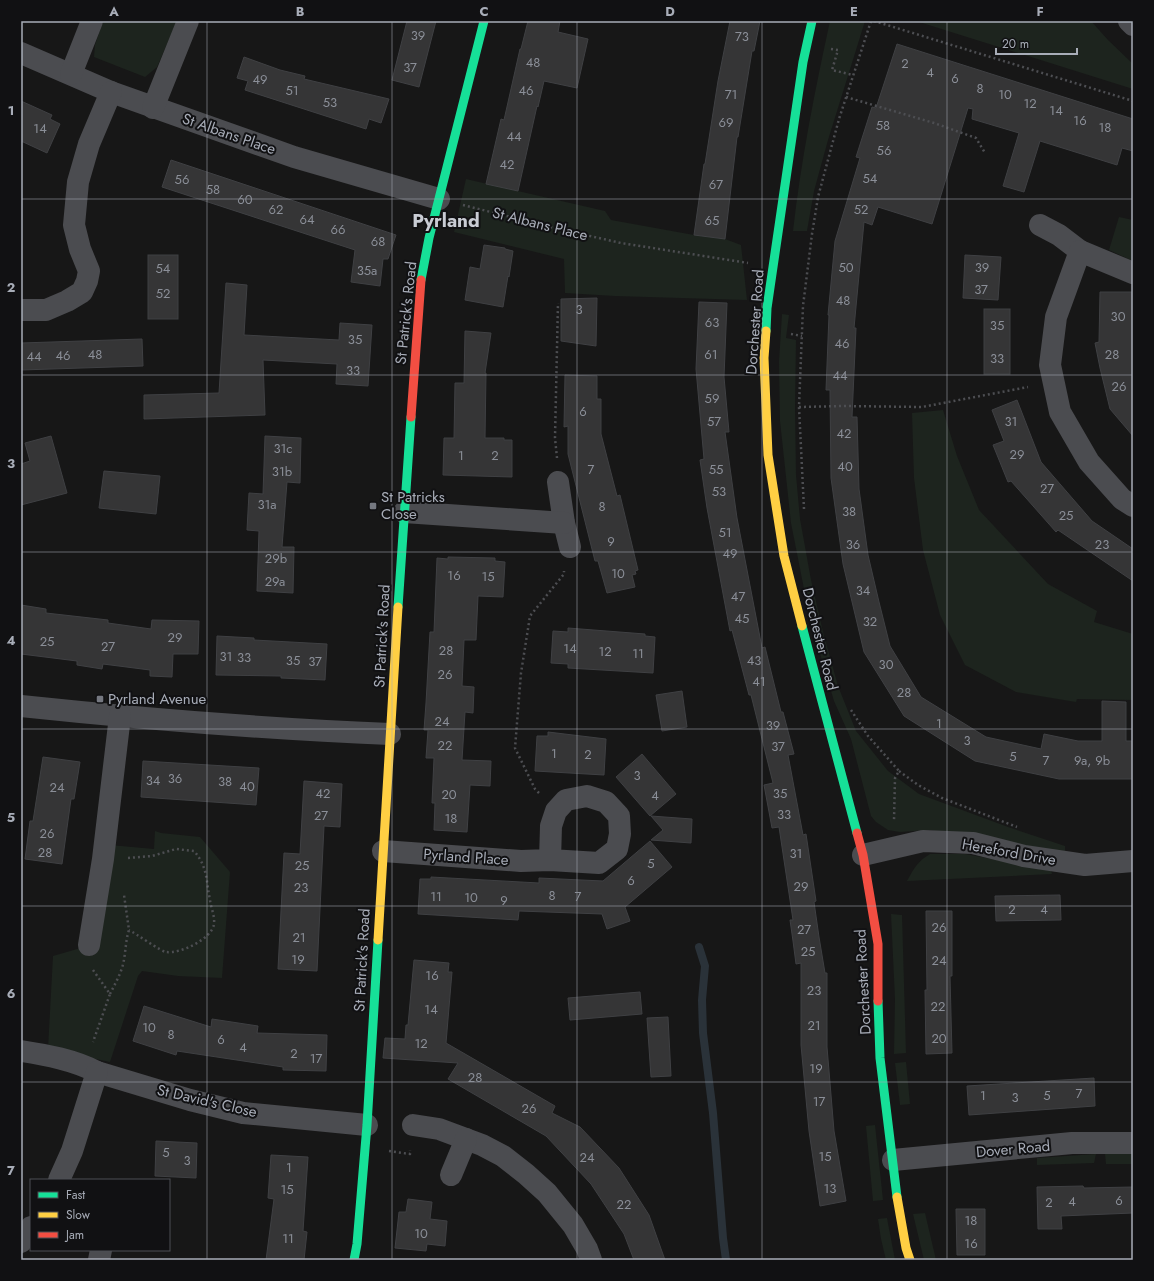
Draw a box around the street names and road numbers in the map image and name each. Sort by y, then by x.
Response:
street label: St Albans Place [179,108,279,160]
street label: St Albans Place [490,202,590,247]
street label: St Patrick's Road [390,260,422,366]
street label: Dorchester Road [740,269,770,375]
street label: St Patrick's Road [368,584,396,688]
street label: Dorchester Road [797,585,843,693]
street label: Hereford Drive [960,833,1058,871]
street label: Pyrland Place [423,843,510,871]
street label: St Patrick's Road [348,908,376,1012]
street label: Dorchester Road [849,929,877,1035]
street label: St David's Close [155,1079,259,1123]
street label: Dover Road [975,1135,1051,1163]

